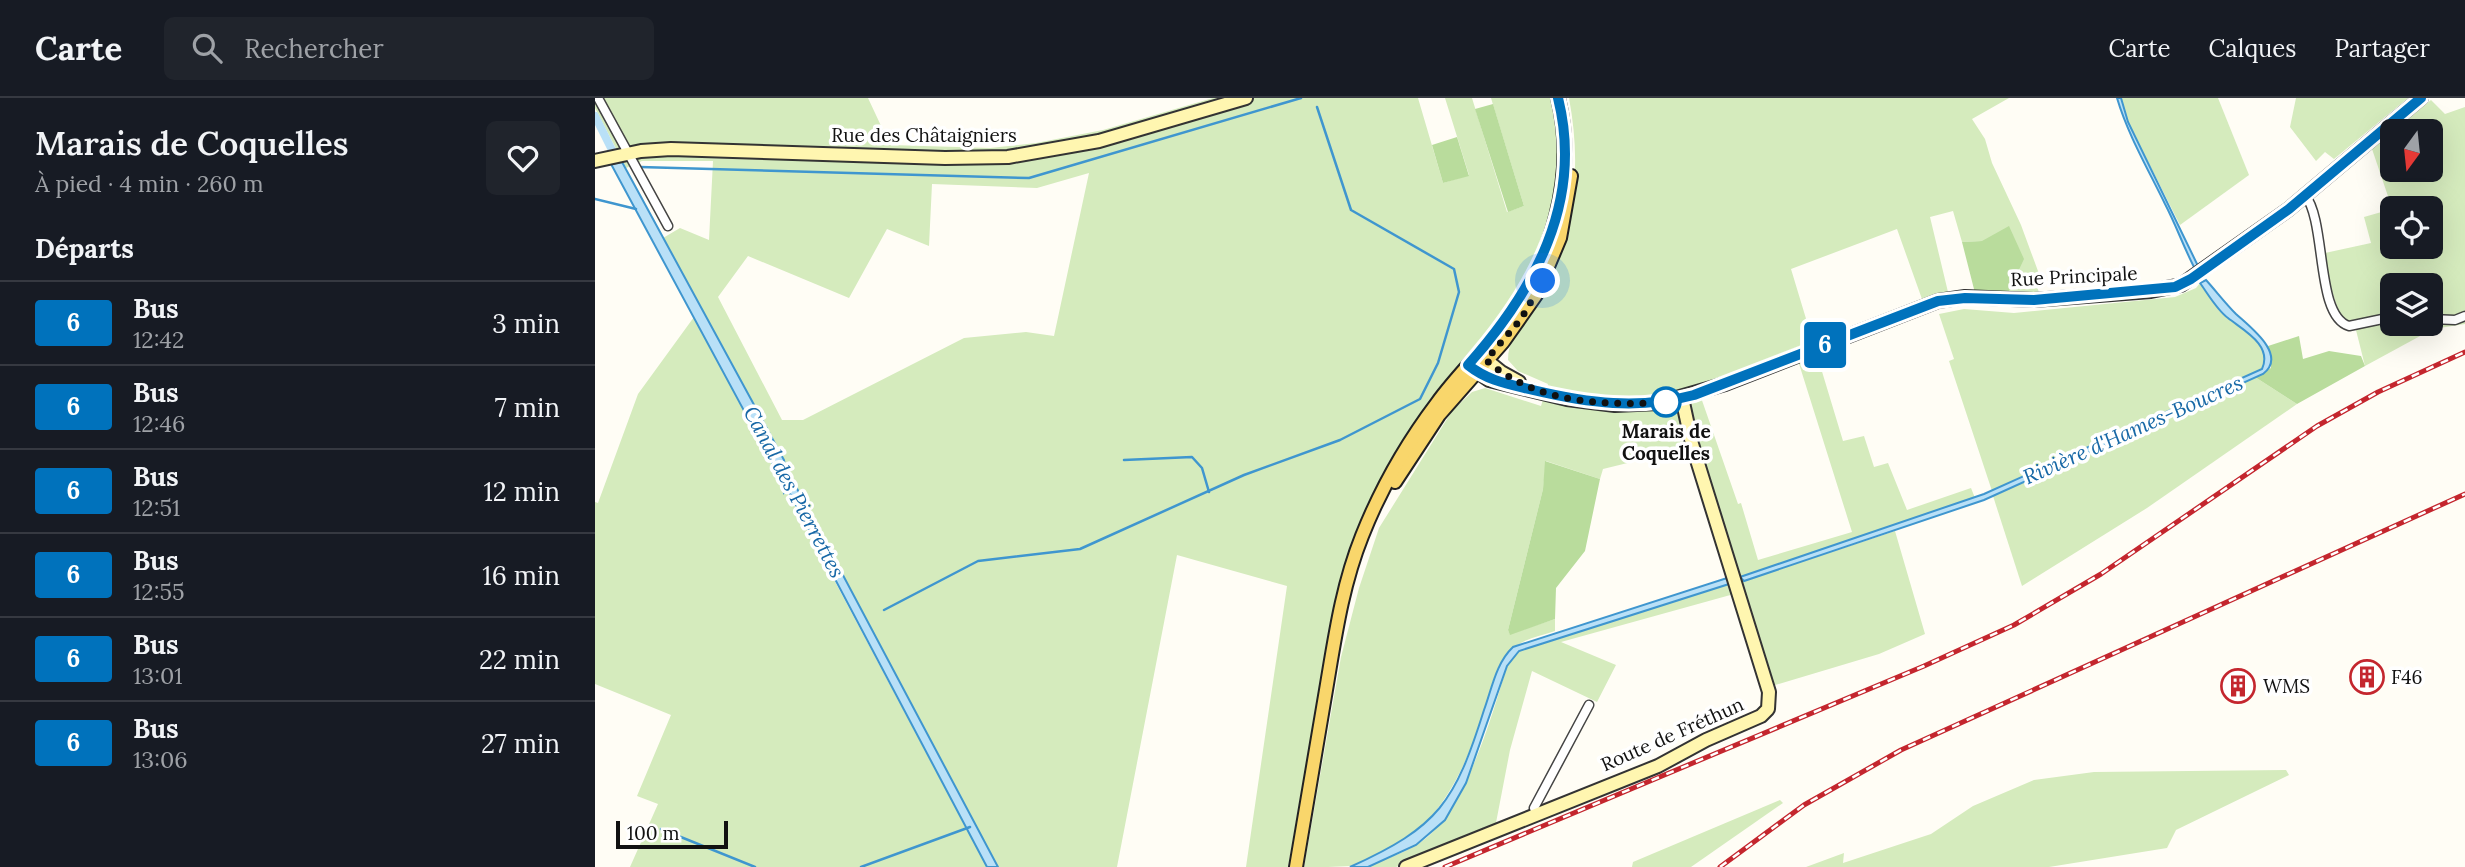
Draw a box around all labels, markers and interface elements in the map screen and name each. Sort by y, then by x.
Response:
search box [164,17,654,80]
text: Carte [35,27,122,69]
icon: search [188,29,226,67]
text: Rechercher [244,32,384,65]
text: Carte [2108,33,2170,64]
text: Calques [2208,33,2296,64]
text: Partager [2334,33,2430,64]
north arrow [2380,119,2443,182]
map controls [2380,119,2443,336]
button: heart [486,121,560,195]
text: Marais de Coquelles [35,122,349,164]
street label: Rue des Châtaigniers [831,123,1017,147]
text: À pied · 4 min · 260 m [35,169,263,198]
button: locate [2380,196,2443,259]
text: Départs [35,232,134,265]
street label: Rue Principale [2010,261,2138,291]
your location [1525,263,1560,298]
button: layers [2380,273,2443,336]
text: Bus [133,292,179,325]
text: 6 [67,307,80,338]
text: 3 min [492,307,560,340]
line badge: 6 [1802,322,1848,368]
text: 12:42 [133,325,184,354]
text: 6 [1818,329,1832,360]
water label: Rivière d'Hames-Boucres [2019,369,2247,490]
text: Bus [133,376,179,409]
marker: Marais de Coquelles [1651,387,1681,417]
text: 6 [67,391,80,422]
text: 7 min [495,391,560,424]
water label: Canal des Pierrettes [738,401,851,582]
text: 12:46 [133,409,185,438]
place label: Marais de Coquelles [1621,419,1711,465]
text: Bus [133,460,179,493]
text: 6 [67,475,80,506]
text: 12 min [483,475,560,508]
text: 12:51 [133,493,180,522]
text: Bus [133,544,179,577]
text: 6 [67,559,80,590]
text: 16 min [482,559,560,592]
text: 12:55 [133,577,185,606]
text: Bus [133,628,179,661]
text: 6 [67,643,80,674]
text: 22 min [479,643,560,676]
building icon: F46 [2348,658,2386,696]
text: 13:01 [133,661,183,690]
place label: F46 [2391,665,2423,689]
building icon: WMS [2219,667,2257,705]
place label: WMS [2263,674,2310,698]
street label: Route de Fréthun [1597,692,1747,776]
text: Bus [133,712,179,745]
text: 6 [67,727,80,758]
text: 27 min [481,727,560,760]
text: 13:06 [133,745,188,774]
scale bar [616,818,728,850]
text: 100 m [627,821,680,845]

